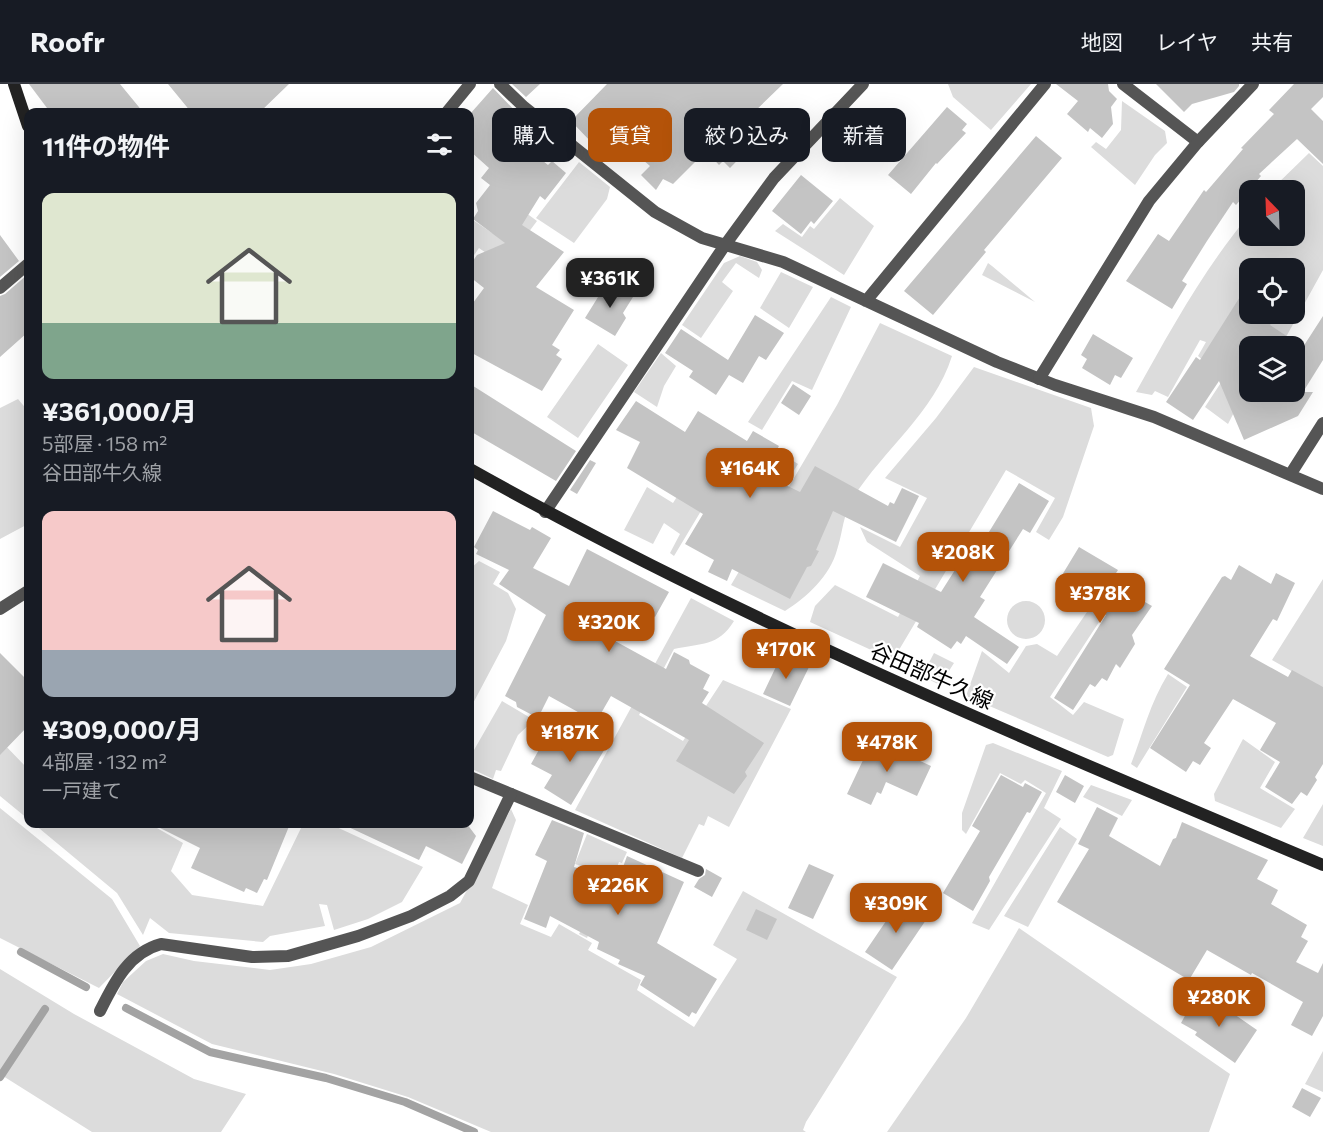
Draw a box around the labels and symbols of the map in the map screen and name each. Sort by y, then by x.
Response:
north arrow [1239,180,1305,246]
pin: ¥361K [568,258,652,309]
pin: ¥164K [708,448,792,499]
pin: ¥208K [921,532,1005,583]
pin: ¥378K [1058,573,1142,624]
pin: ¥320K [567,602,651,653]
pin: ¥170K [744,629,828,680]
street label: 谷田部牛久線 [866,636,998,714]
pin: ¥187K [528,712,612,763]
pin: ¥478K [845,722,929,773]
pin: ¥226K [576,865,660,916]
pin: ¥309K [854,883,938,934]
pin: ¥280K [1177,977,1261,1028]

